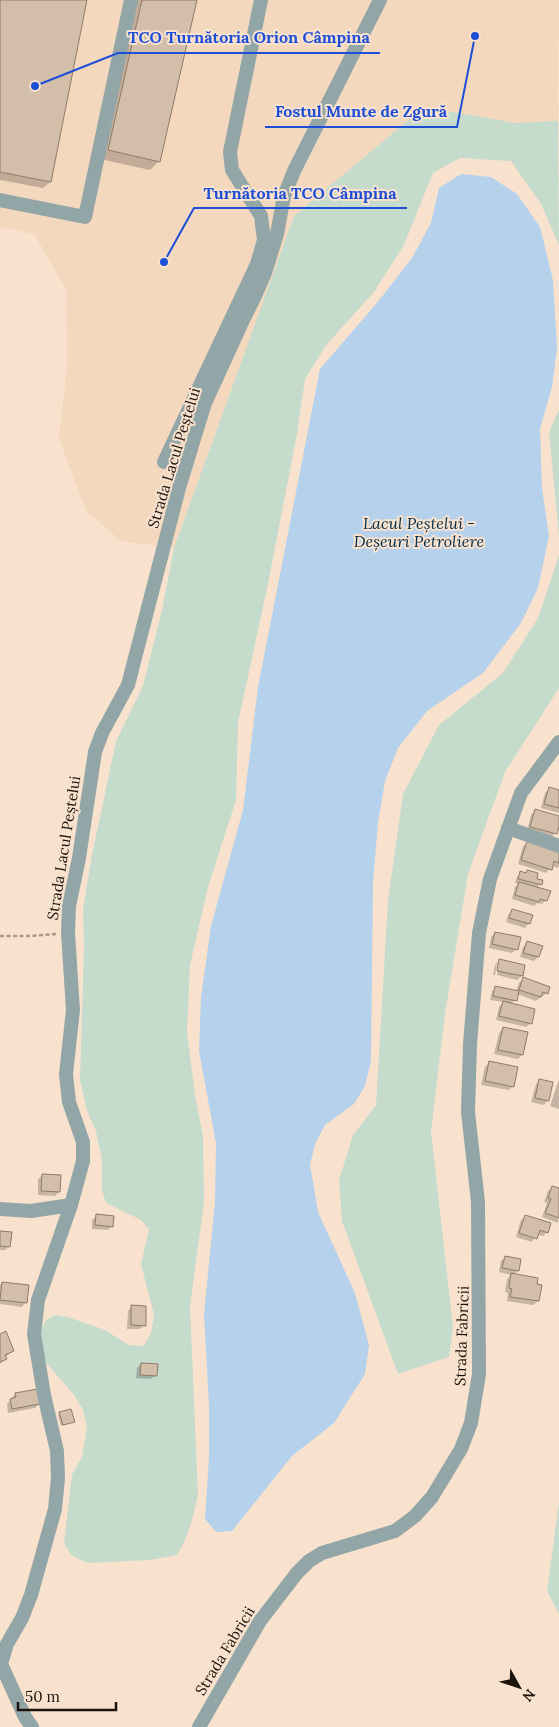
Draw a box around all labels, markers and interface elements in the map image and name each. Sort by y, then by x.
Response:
callout: TCO Turnătoria Orion Câmpina [118,22,380,53]
text: TCO Turnătoria Orion Câmpina [128,27,370,47]
callout: Fostul Munte de Zgură [265,96,457,127]
text: Fostul Munte de Zgură [275,101,448,121]
callout: Turnătoria TCO Câmpina [194,177,407,208]
text: Turnătoria TCO Câmpina [203,183,397,203]
street label: Strada Lacul Peștelui [143,385,204,530]
water label: Lacul Peștelui - Deșeuri Petroliere [354,513,485,551]
street label: Strada Lacul Peștelui [43,774,84,921]
street label: Strada Fabricii [450,1286,473,1386]
street label: Strada Fabricii [191,1603,259,1699]
north arrow [494,1662,544,1712]
scale bar [18,1680,115,1712]
text: N [518,1685,539,1705]
text: 50 m [25,1687,60,1706]

